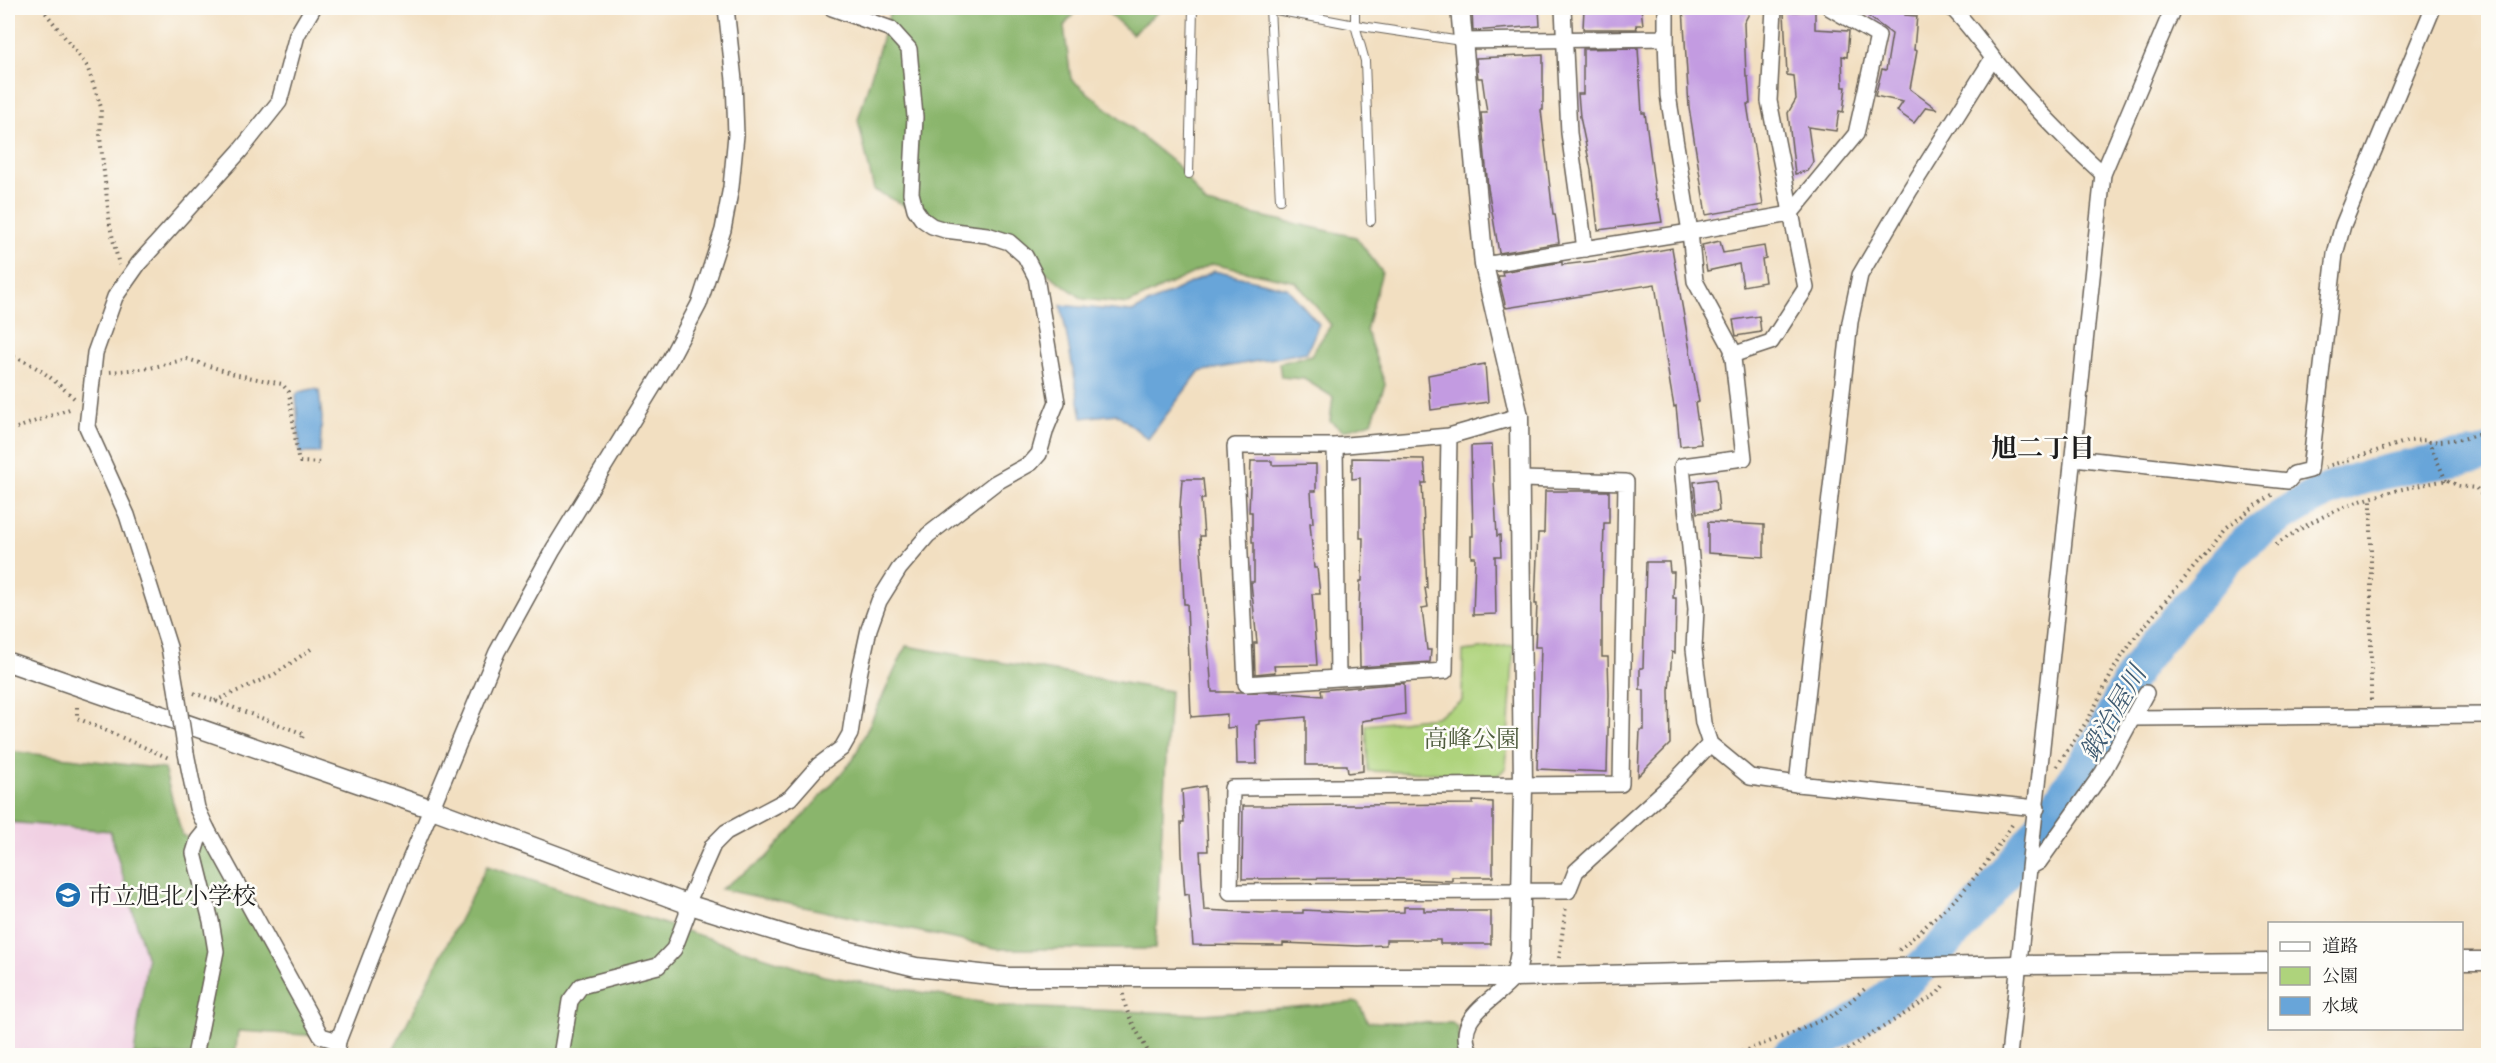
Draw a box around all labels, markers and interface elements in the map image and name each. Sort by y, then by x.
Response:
district label: 旭二丁目 [1991,431,2095,465]
water label: 鍛治屋川 [2072,657,2155,767]
park label: 高峰公園 [1424,723,1520,754]
school or university icon: 市立旭北小学校 [53,880,83,910]
place label: 市立旭北小学校 [88,880,256,911]
legend [2268,922,2463,1030]
text: 道路 [2322,934,2358,957]
text: 公園 [2322,964,2358,987]
text: 水域 [2322,994,2358,1017]

